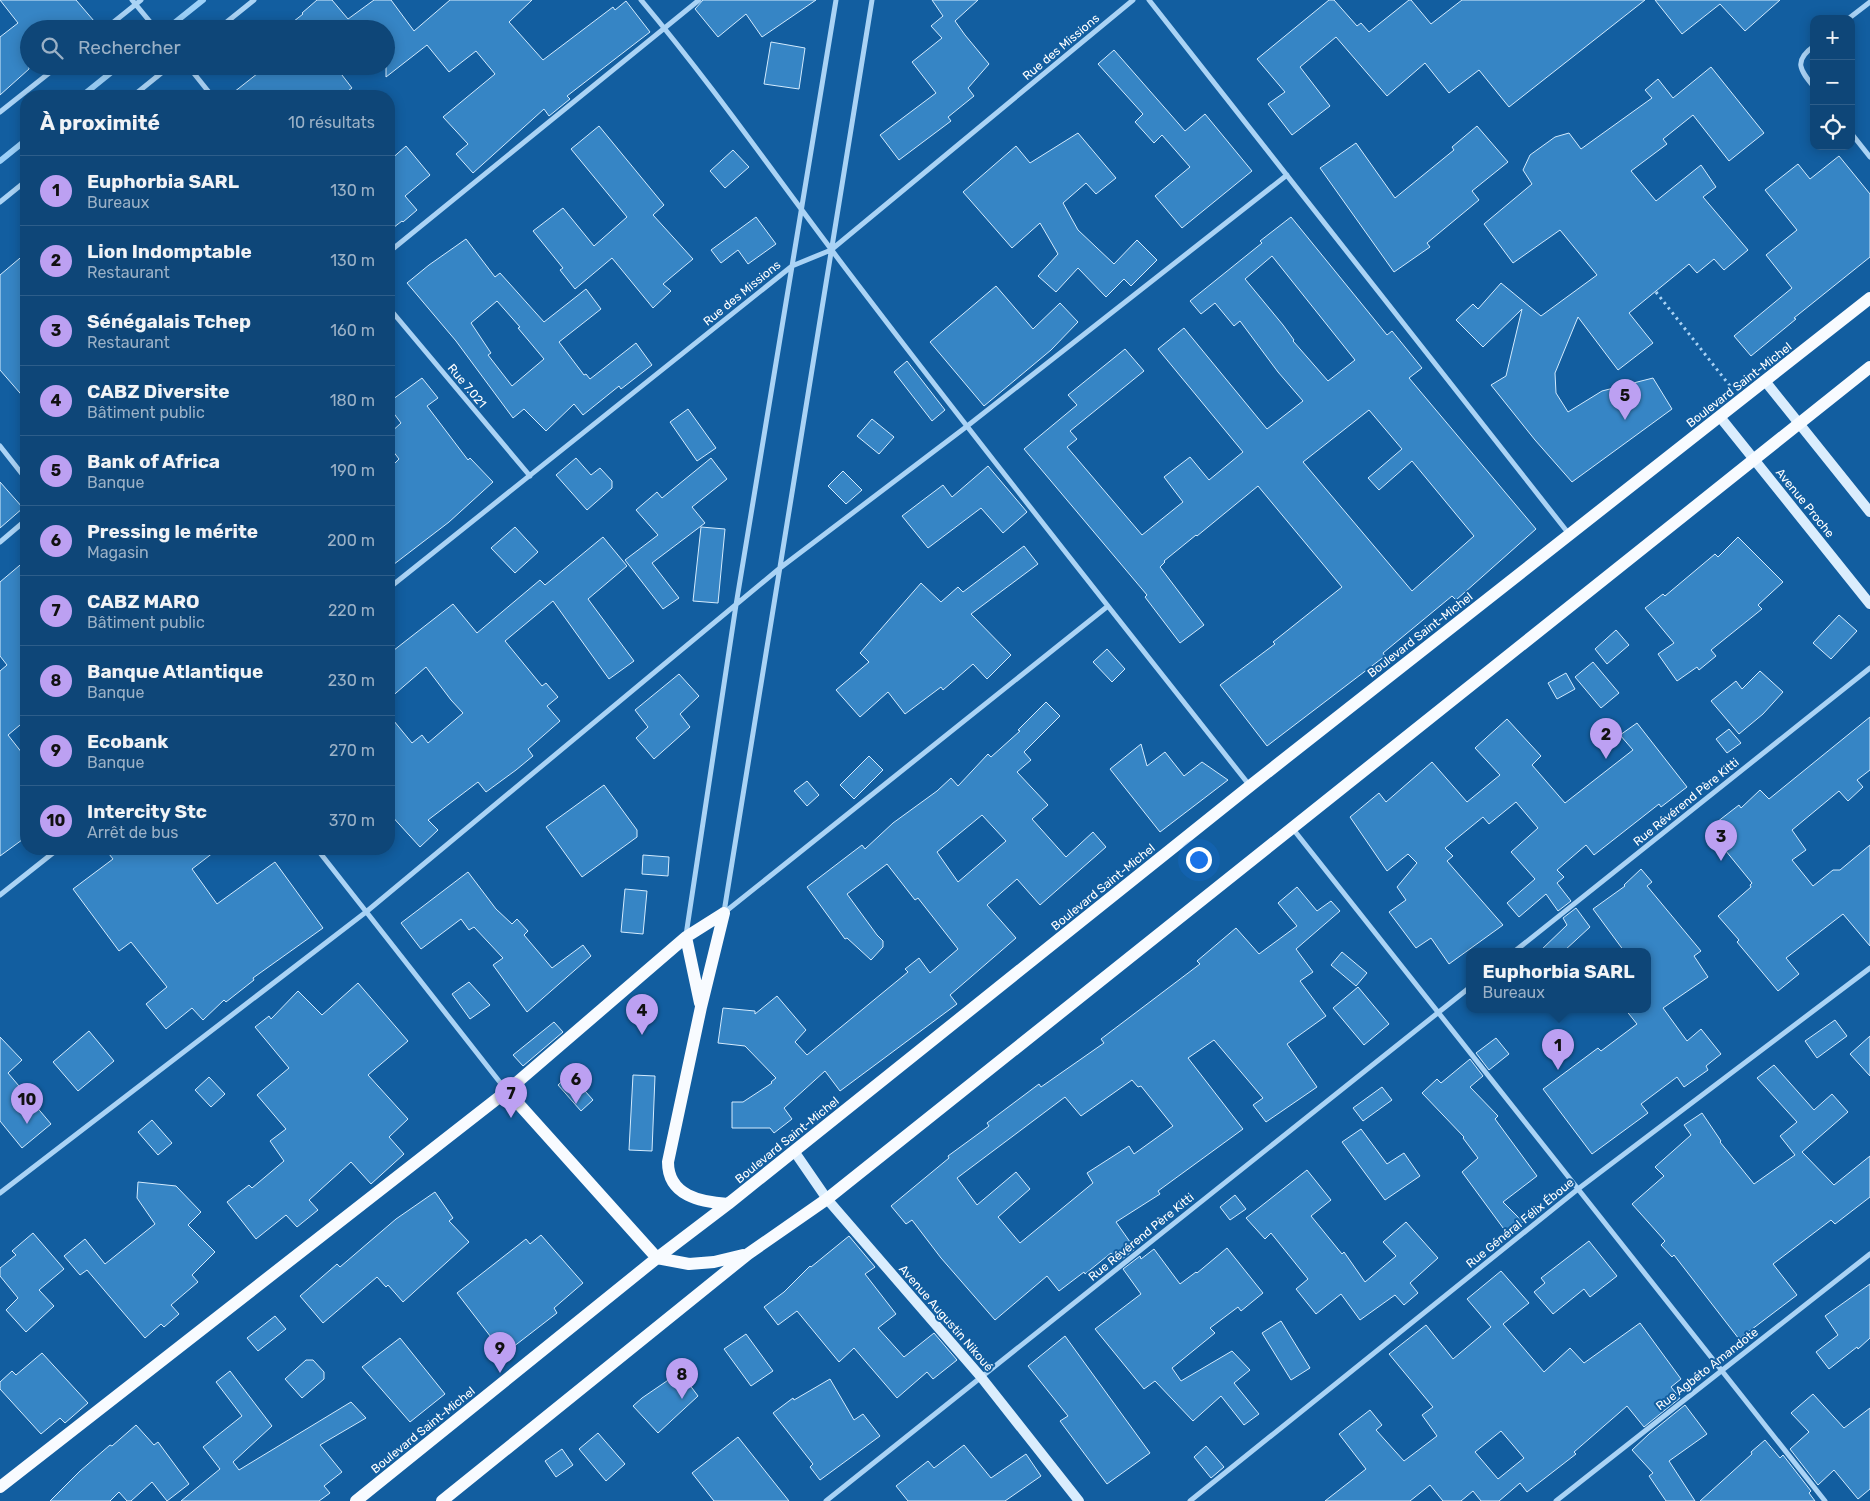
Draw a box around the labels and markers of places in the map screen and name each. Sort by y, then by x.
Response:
pin: 5 [1609,379,1641,420]
pin: 2 [1590,718,1622,759]
pin: 3 [1705,820,1737,861]
pin: 4 [626,994,658,1035]
pin: 1 [1542,1029,1574,1070]
pin: 6 [560,1063,592,1104]
pin: 7 [495,1077,527,1118]
pin: 10 [11,1083,43,1124]
pin: 9 [484,1332,516,1373]
pin: 8 [666,1358,698,1399]

